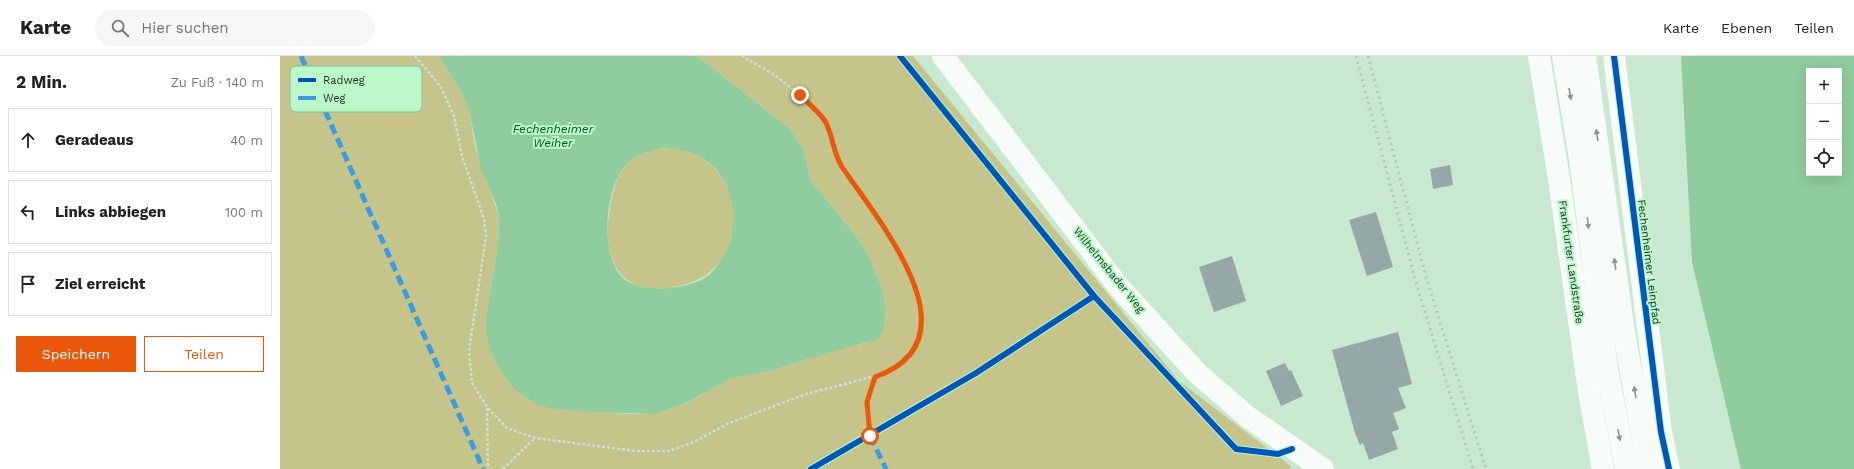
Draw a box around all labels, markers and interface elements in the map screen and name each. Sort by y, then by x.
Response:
search box [95,10,375,46]
text: Karte [20,16,71,39]
icon: search [109,17,131,39]
text: Hier suchen [141,19,229,37]
text: Karte [1663,20,1699,36]
text: Ebenen [1721,20,1772,36]
text: Teilen [1794,20,1834,36]
legend [290,66,422,112]
map controls [1806,68,1842,176]
button: + [1806,68,1842,104]
text: 2 Min. [16,72,67,92]
text: Radweg [323,74,365,87]
text: Zu Fuß · 140 m [171,75,264,90]
route end [791,86,809,104]
one-way arrow [1567,88,1573,101]
text: Weg [323,92,346,105]
button: − [1806,104,1842,140]
water label: Fechenheimer Weiher [513,122,595,150]
icon: ahead [17,129,39,151]
one-way arrow [1594,129,1600,141]
text: Geradeaus [55,131,134,149]
text: 40 m [230,133,263,148]
button: locate [1806,140,1842,176]
street label: Frankfurter Landstraße [1556,199,1586,325]
street label: Fechenheimer Leinpfad [1635,199,1663,325]
icon: left [17,201,39,223]
text: Links abbiegen [55,203,166,221]
text: 100 m [225,205,263,220]
one-way arrow [1585,217,1591,229]
street label: Wilhelmsbader Weg [1071,225,1148,315]
one-way arrow [1612,258,1618,270]
icon: arrive [17,273,39,295]
text: Ziel erreicht [55,275,145,293]
button: Speichern [16,336,136,372]
button: Teilen [144,336,264,372]
one-way arrow [1631,386,1637,398]
route start [861,427,879,445]
one-way arrow [1617,429,1623,441]

